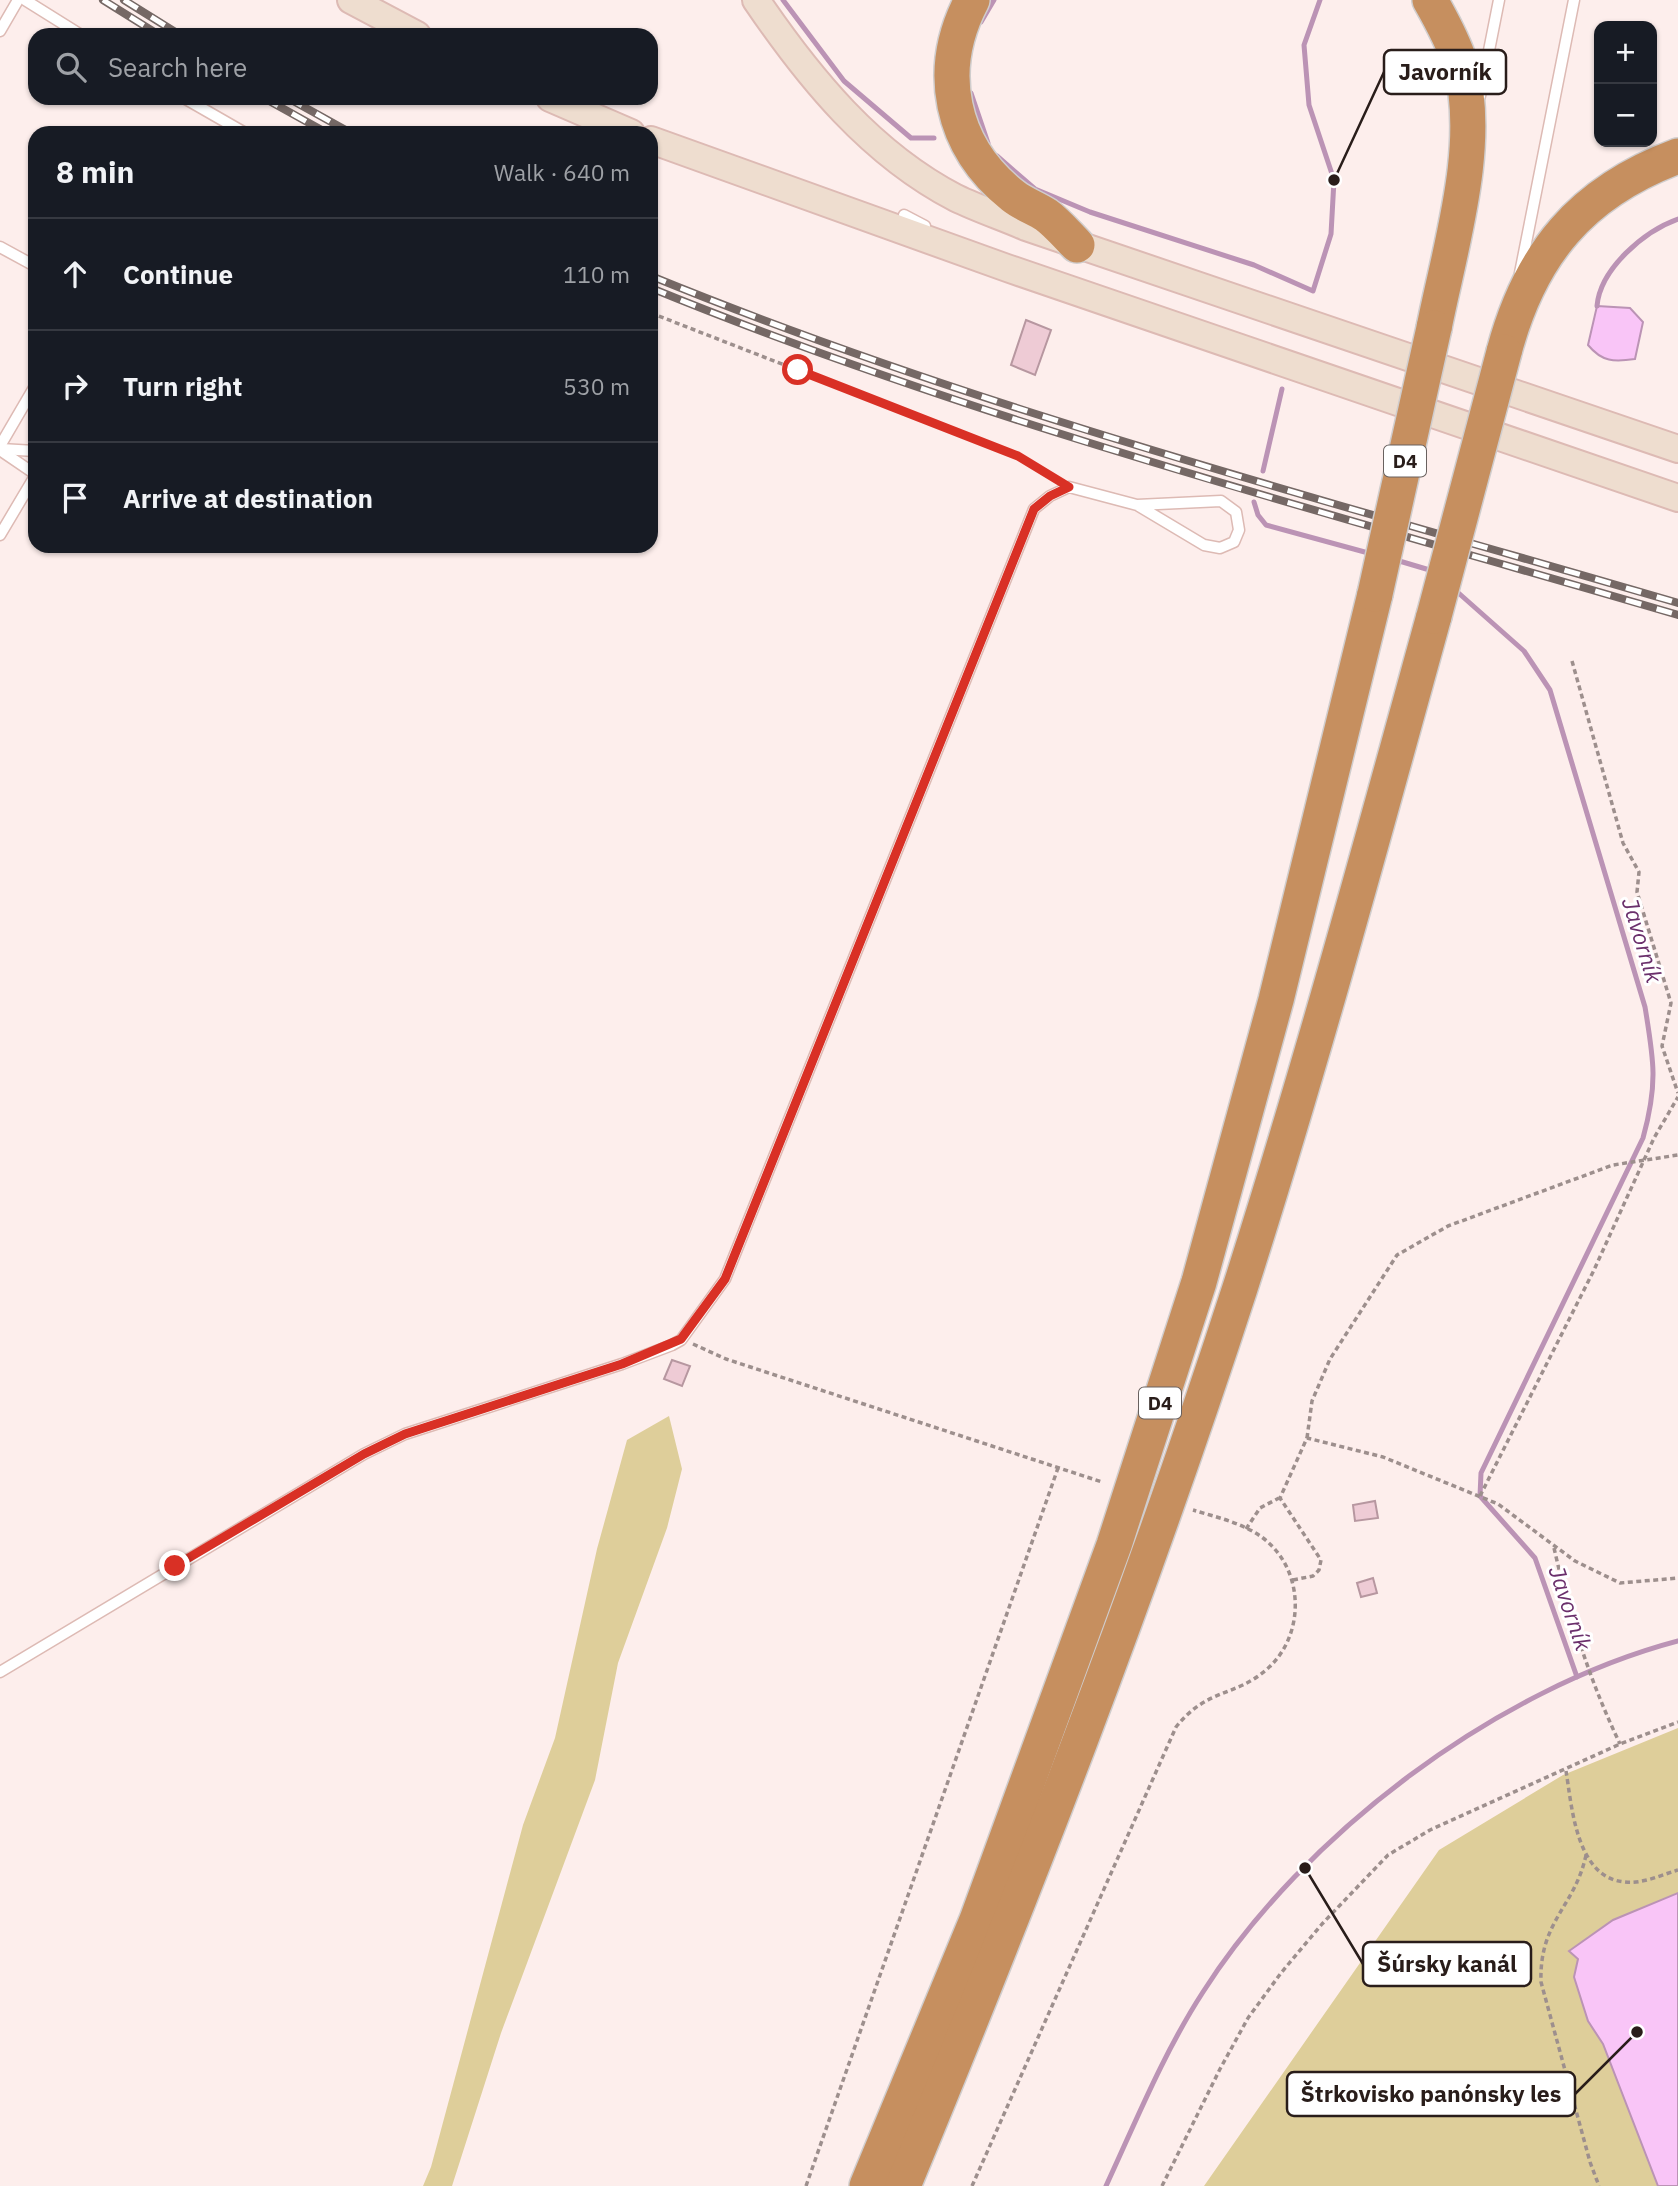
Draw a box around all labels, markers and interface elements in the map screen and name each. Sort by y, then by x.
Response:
map controls [1594,21,1657,147]
button: + [1594,21,1657,84]
search box [28,28,658,105]
icon: search [52,48,90,86]
text: Search here [108,50,247,84]
callout: Javorník [1384,50,1506,94]
text: Javorník [1398,56,1493,86]
button: − [1594,84,1657,147]
text: 8 min [56,152,134,191]
text: Walk · 640 m [494,157,630,187]
icon: ahead [56,255,94,293]
text: Continue [123,257,233,291]
text: 110 m [563,259,630,289]
route start [782,354,813,385]
icon: right [56,367,94,405]
text: Turn right [123,369,242,403]
text: 530 m [563,371,630,401]
road number: D4 [1384,446,1426,476]
icon: arrive [56,479,94,517]
text: Arrive at destination [123,481,373,515]
water label: Javorník [1616,894,1670,987]
road number: D4 [1139,1387,1181,1418]
route end [159,1550,190,1581]
water label: Javorník [1543,1562,1600,1655]
callout: Šúrsky kanál [1363,1942,1531,1986]
text: Šúrsky kanál [1377,1948,1517,1978]
callout: Štrkovisko panónsky les [1287,2072,1575,2116]
text: Štrkovisko panónsky les [1301,2078,1561,2108]

